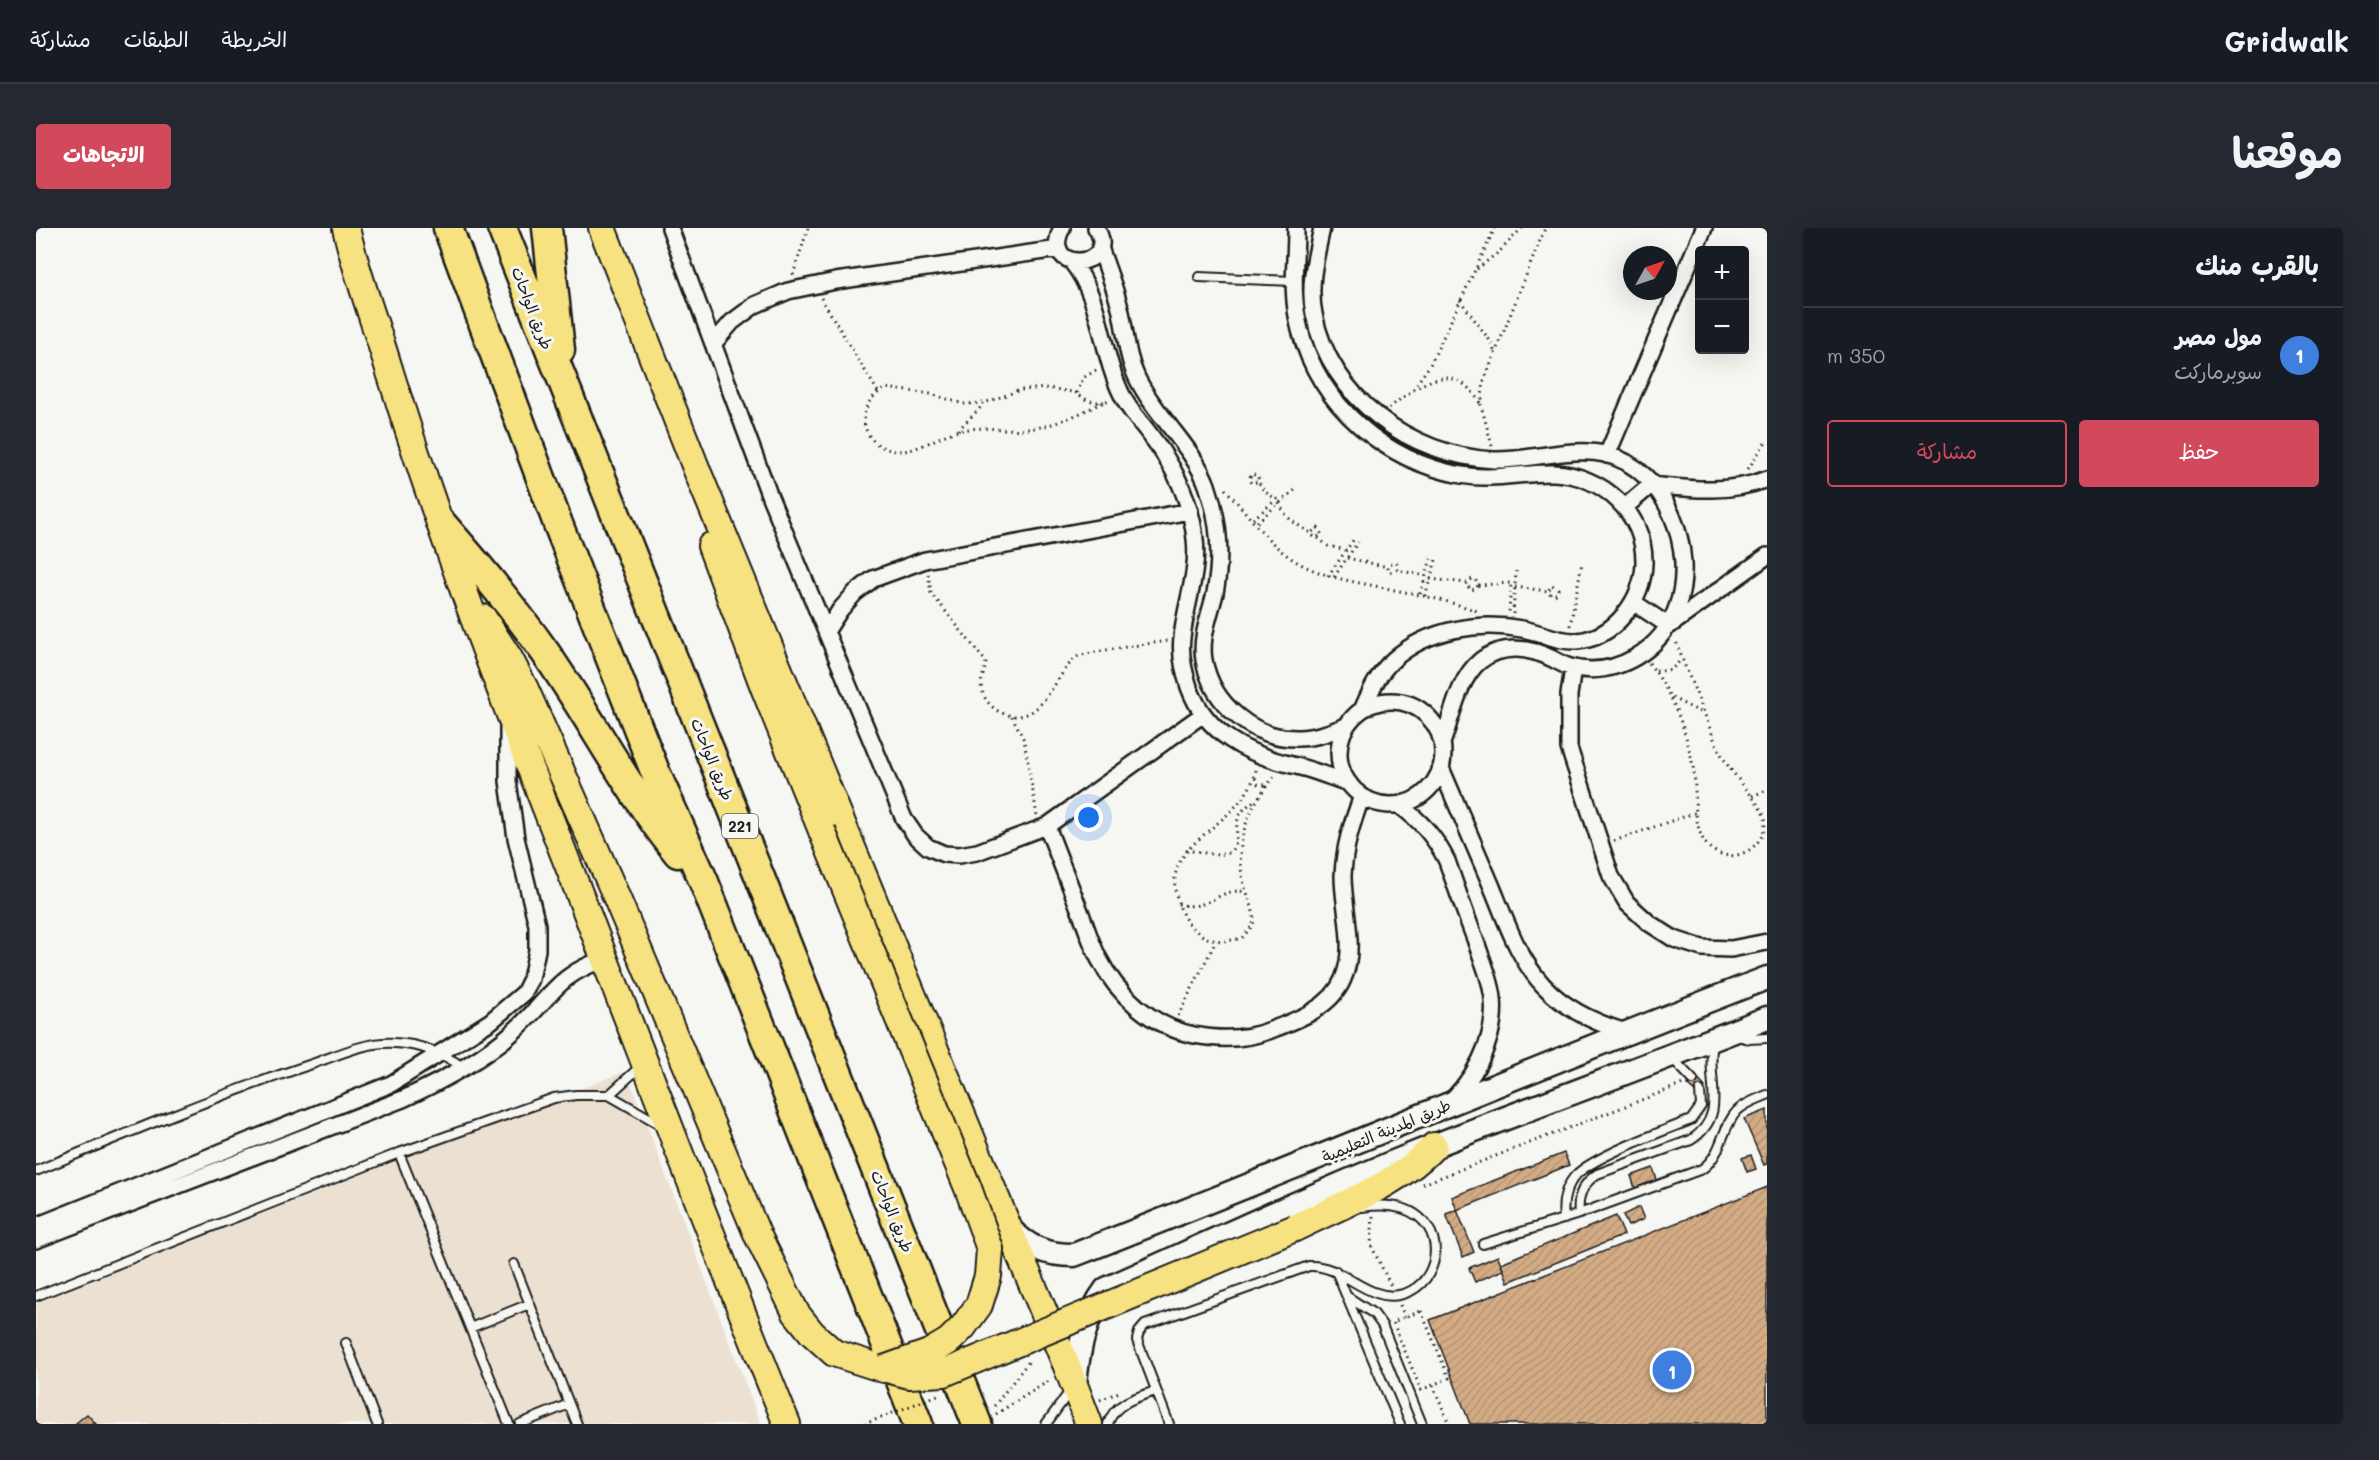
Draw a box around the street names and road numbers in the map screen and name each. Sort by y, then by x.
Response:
street label: طريق الواحات [507,263,558,353]
street label: طريق الواحات [686,715,739,804]
road number: 221 [722,814,758,838]
street label: طريق المدينة التعليمية [1318,1093,1454,1167]
street label: طريق الواحات [866,1167,919,1256]

